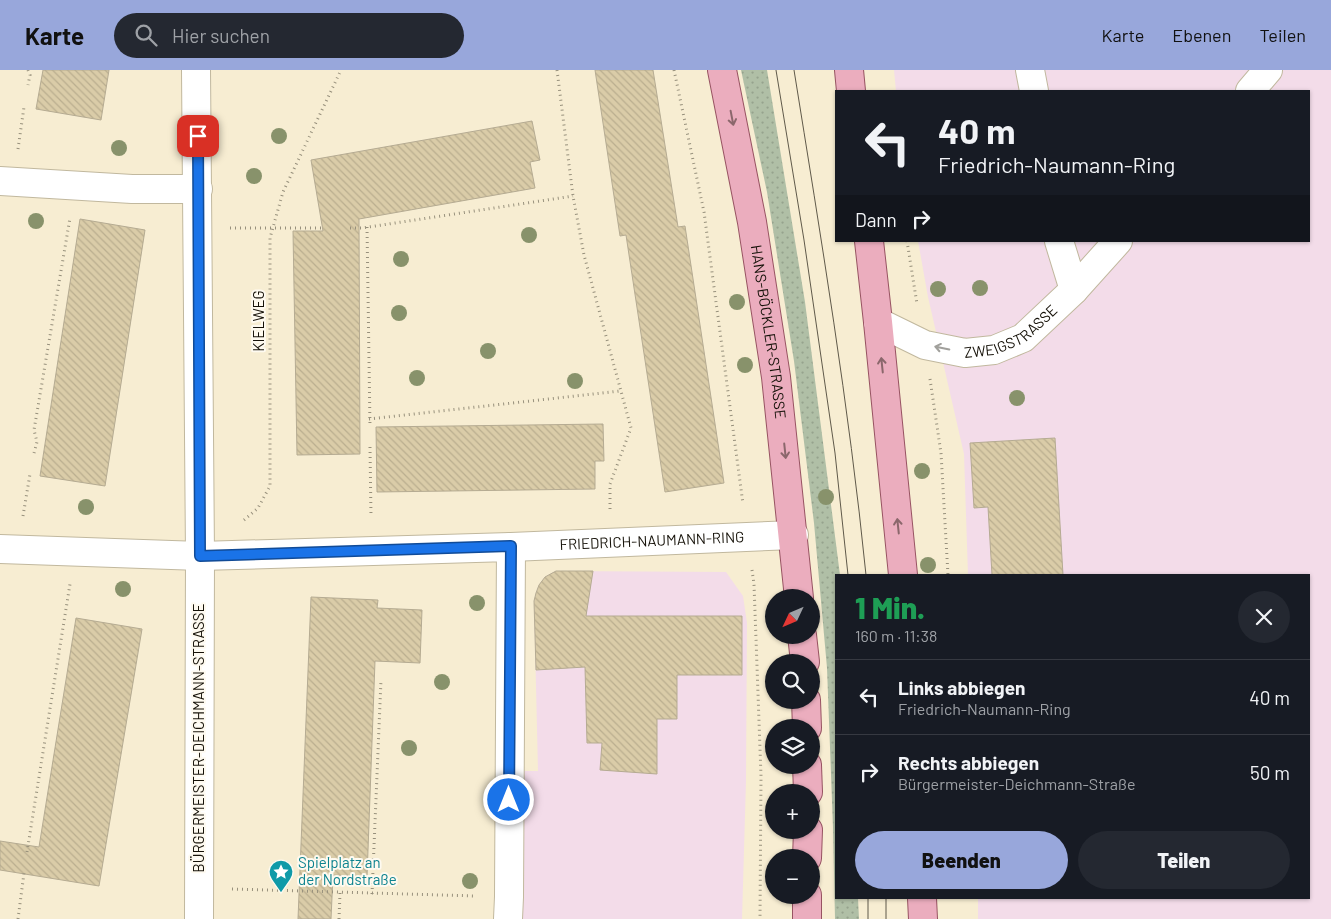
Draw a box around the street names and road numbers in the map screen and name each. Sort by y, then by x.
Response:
street label: HANS-BÖCKLER-STRASSE [748,244,790,420]
street label: KIELWEG [249,290,267,352]
street label: ZWEIGSTRASSE [963,301,1061,361]
street label: FRIEDRICH-NAUMANN-RING [559,527,745,553]
street label: BÜRGERMEISTER-DEICHMANN-STRASSE [189,603,207,873]

